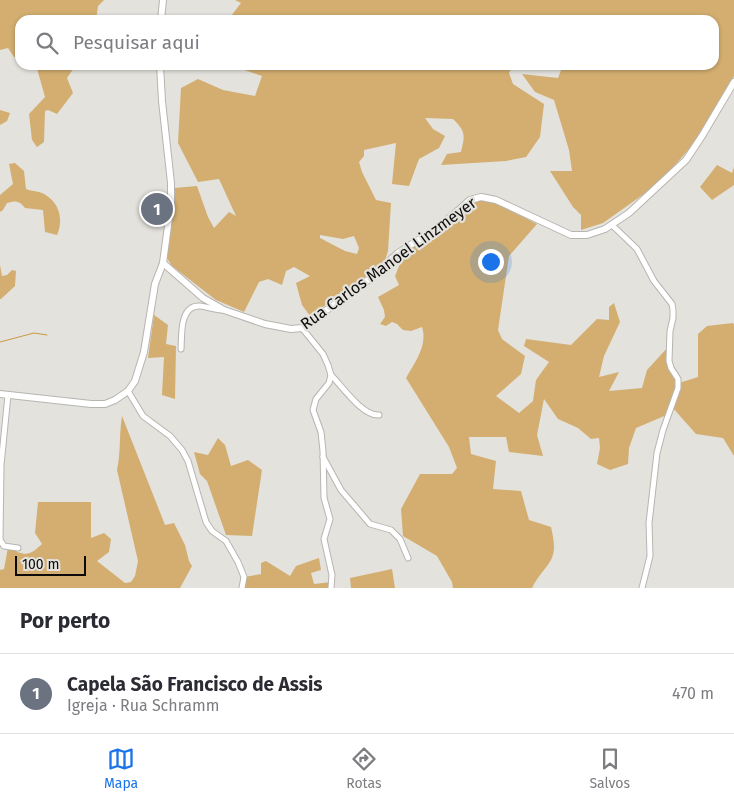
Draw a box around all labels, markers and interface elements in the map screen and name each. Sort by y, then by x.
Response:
search box [15,15,719,70]
icon: search [33,29,61,57]
text: Pesquisar aqui [73,31,200,54]
pin: 1 [141,190,173,228]
street label: Rua Carlos Manoel Linzmeyer [297,193,481,334]
your location [478,249,504,275]
scale bar [15,553,86,576]
text: 100 m [22,556,59,573]
text: Por perto [20,608,110,634]
text: Capela São Francisco de Assis [67,673,323,696]
text: 1 [32,684,40,703]
text: 470 m [672,684,714,703]
text: Igreja · Rua Schramm [67,696,219,715]
tab: Mapa [104,745,138,792]
tab: Rotas [346,745,382,792]
tab: Salvos [589,745,630,792]

